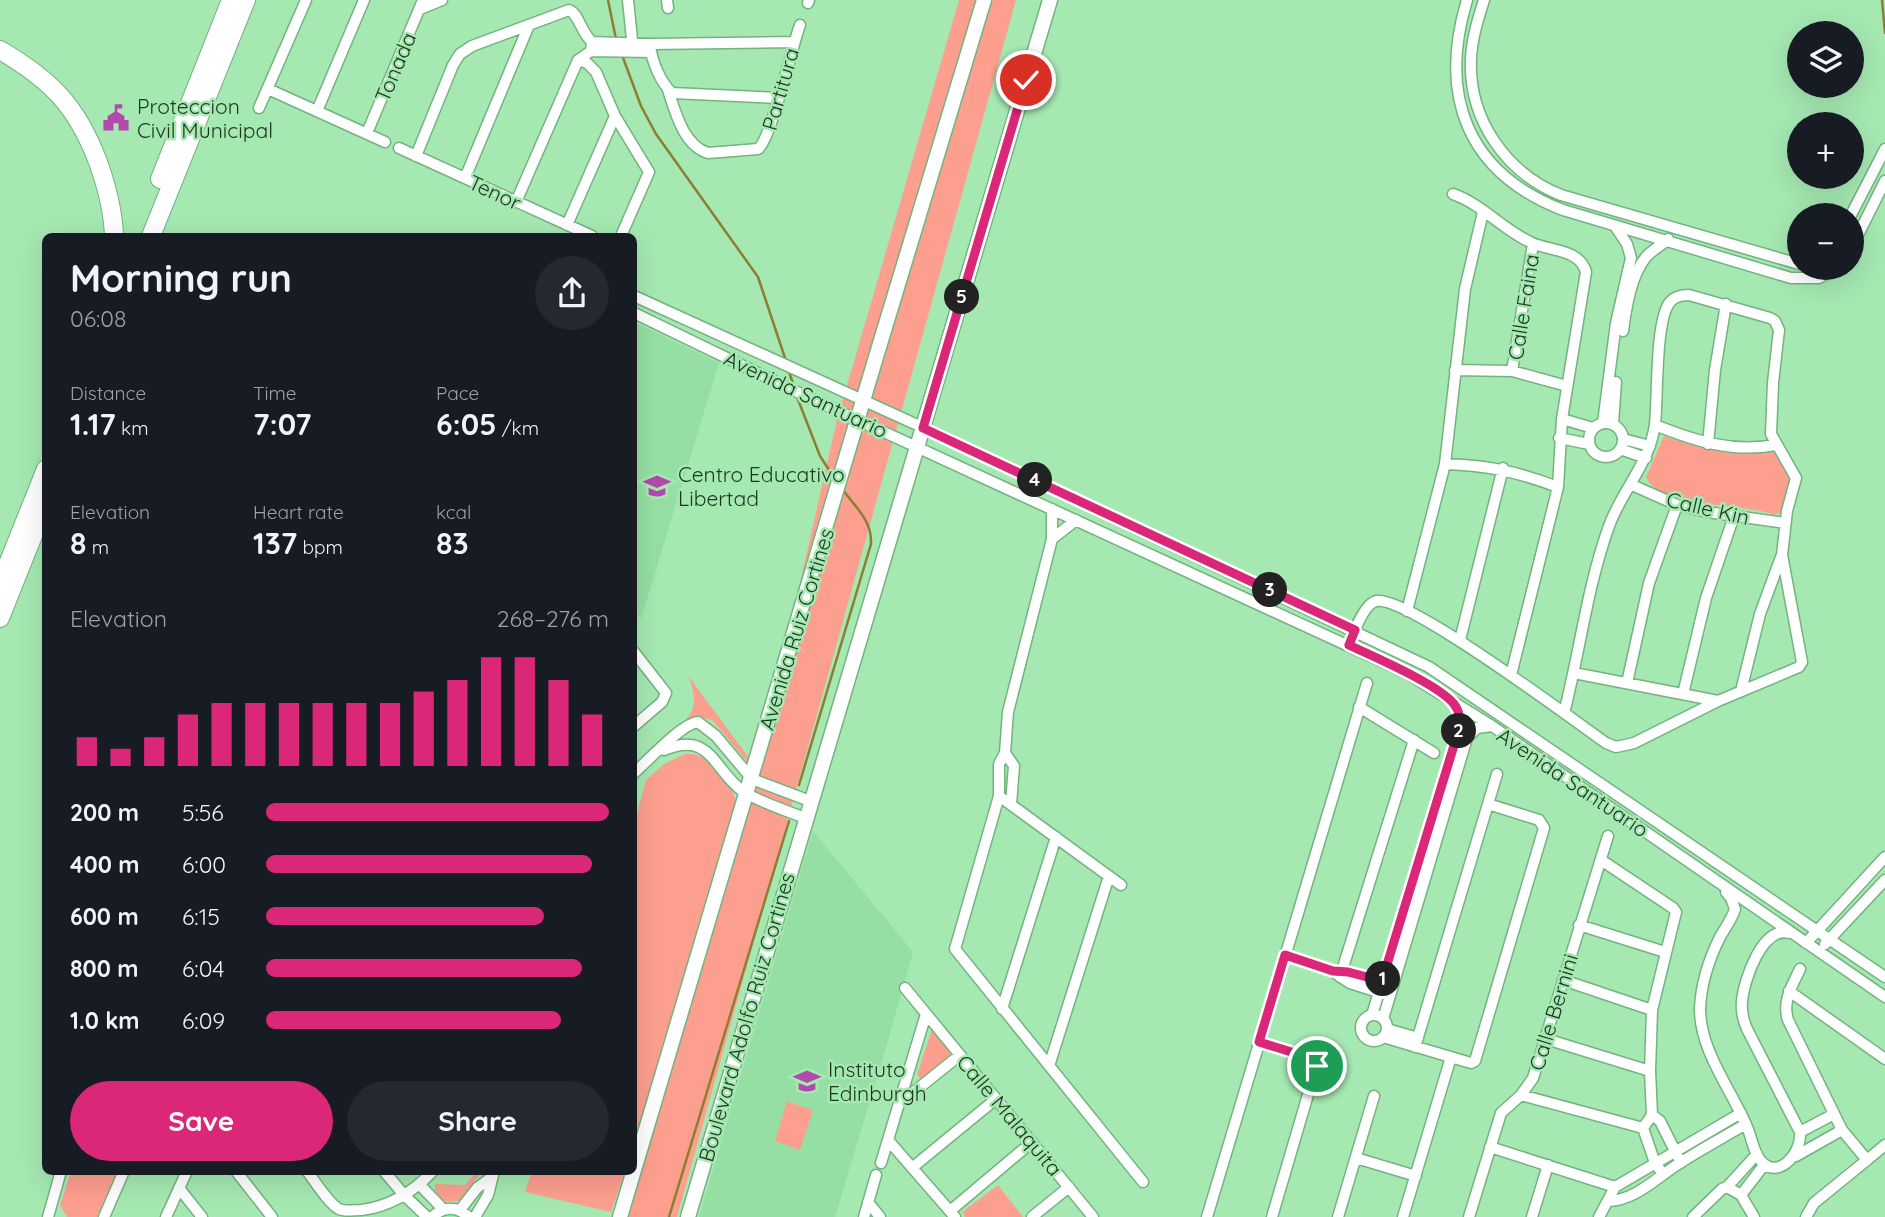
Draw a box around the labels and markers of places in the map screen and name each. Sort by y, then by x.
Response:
pin [996,50,1056,110]
place label: Proteccion Civil Municipal [137,93,273,143]
public building icon: Proteccion Civil Municipal [101,103,131,133]
pin: 5 [944,280,979,314]
place label: Centro Educativo Libertad [678,461,845,511]
pin: 4 [1018,462,1052,498]
school or university icon: Centro Educativo Libertad [642,471,672,501]
pin: 3 [1252,572,1288,608]
pin: 2 [1442,714,1476,748]
pin: 1 [1366,962,1400,996]
pin [1287,1036,1347,1096]
place label: Instituto Edinburgh [828,1056,927,1106]
school or university icon: Instituto Edinburgh [792,1066,822,1096]

